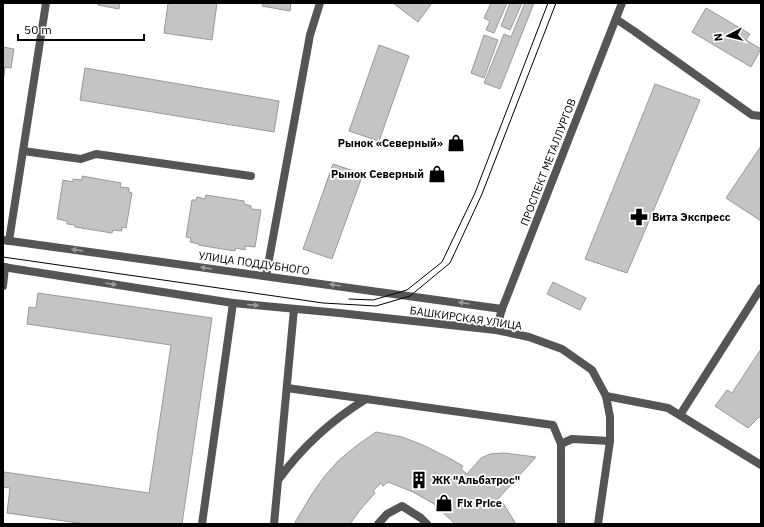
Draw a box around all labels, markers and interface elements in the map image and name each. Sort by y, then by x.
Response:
scale bar [18,16,144,42]
north arrow [708,16,748,56]
text: 50 m [24,22,52,37]
text: N [711,32,726,42]
street label: ПРОСПЕКТ МЕТАЛЛУРГОВ [517,96,579,228]
shop icon: Рынок «Северный» [446,133,466,153]
place label: Рынок «Северный» [338,136,443,150]
shop icon: Рынок Северный [427,164,447,184]
place label: Рынок Северный [331,167,424,181]
pharmacy icon: Вита Экспресс [629,207,649,227]
place label: Вита Экспресс [652,210,731,224]
one-way arrow [71,247,83,253]
street label: УЛИЦА ПОДДУБНОГО [198,248,311,278]
one-way arrow [200,265,212,271]
one-way arrow [105,281,117,287]
one-way arrow [329,282,341,289]
one-way arrow [457,300,470,306]
one-way arrow [247,302,259,308]
street label: БАШКИРСКАЯ УЛИЦА [409,303,523,333]
building icon: ЖК "Альбатрос" [409,470,429,490]
place label: ЖК "Альбатрос" [432,473,520,487]
shop icon: Fix Price [434,493,454,513]
place label: Fix Price [457,496,502,510]

